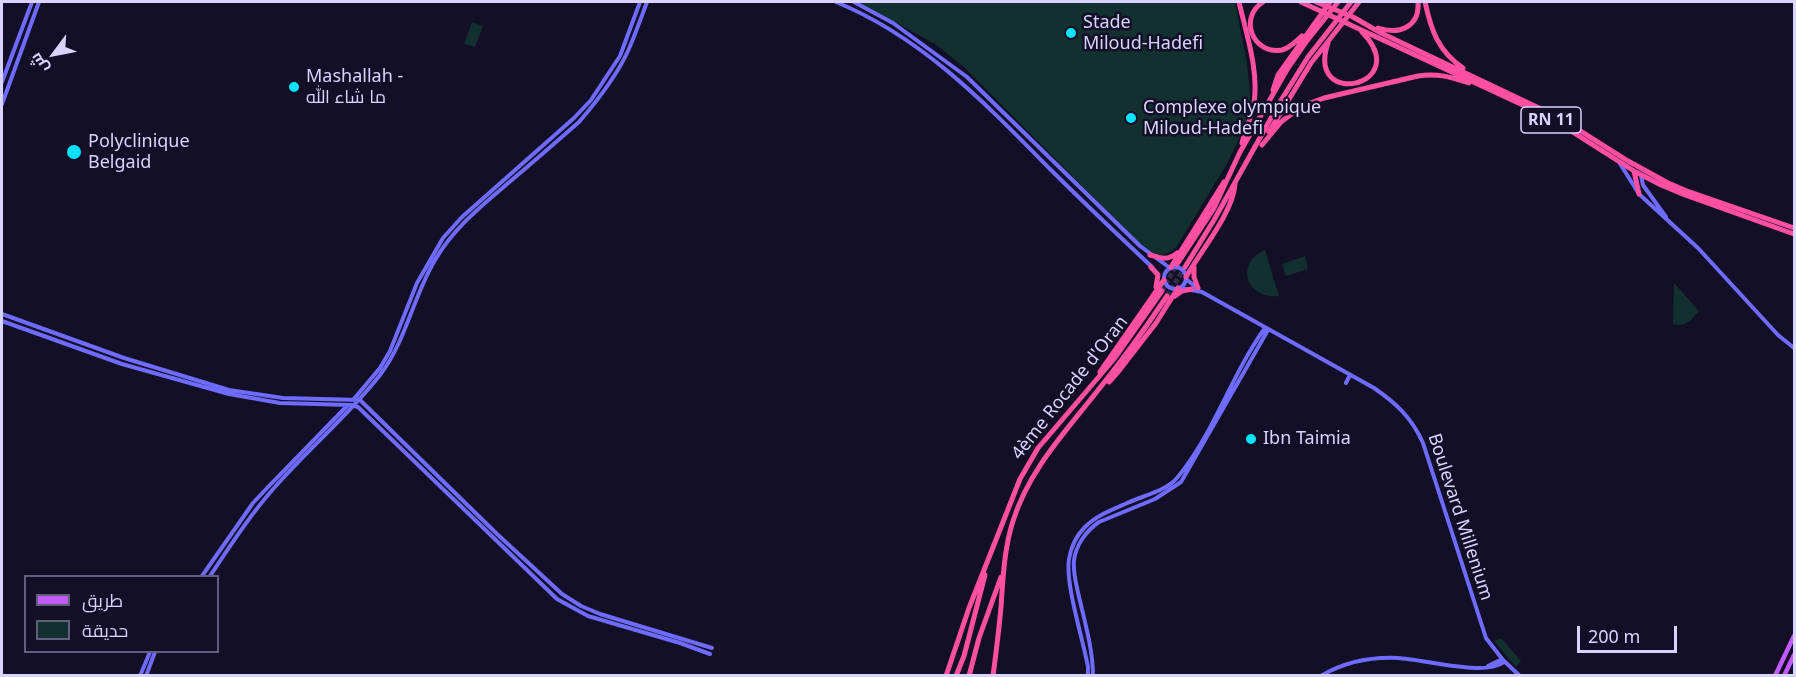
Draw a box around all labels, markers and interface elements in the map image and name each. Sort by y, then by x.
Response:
place label: Stade Miloud-Hadefi [1083,12,1203,54]
north arrow [24,24,84,84]
marker: Stade Miloud-Hadefi [1064,26,1078,40]
text: ش [24,49,54,78]
place label: Mashallah - ما شاء الله [306,66,403,109]
marker: Mashallah - ما شاء الله [287,80,301,94]
place label: Complexe olympique Miloud-Hadefi [1143,97,1321,140]
road number: RN 11 [1521,107,1581,133]
marker: Complexe olympique Miloud-Hadefi [1124,111,1138,125]
place label: Polyclinique Belgaid [88,131,190,174]
marker: Polyclinique Belgaid [65,143,83,161]
street label: 4ème Rocade d'Oran [1007,312,1133,464]
place label: Ibn Taimia [1263,428,1351,450]
street label: Boulevard Millenium [1423,431,1497,603]
marker: Ibn Taimia [1244,432,1258,446]
legend [24,575,219,653]
text: طريق [82,588,123,612]
scale bar [1580,614,1680,652]
text: حديقة [82,618,128,642]
text: 200 m [1588,624,1640,648]

